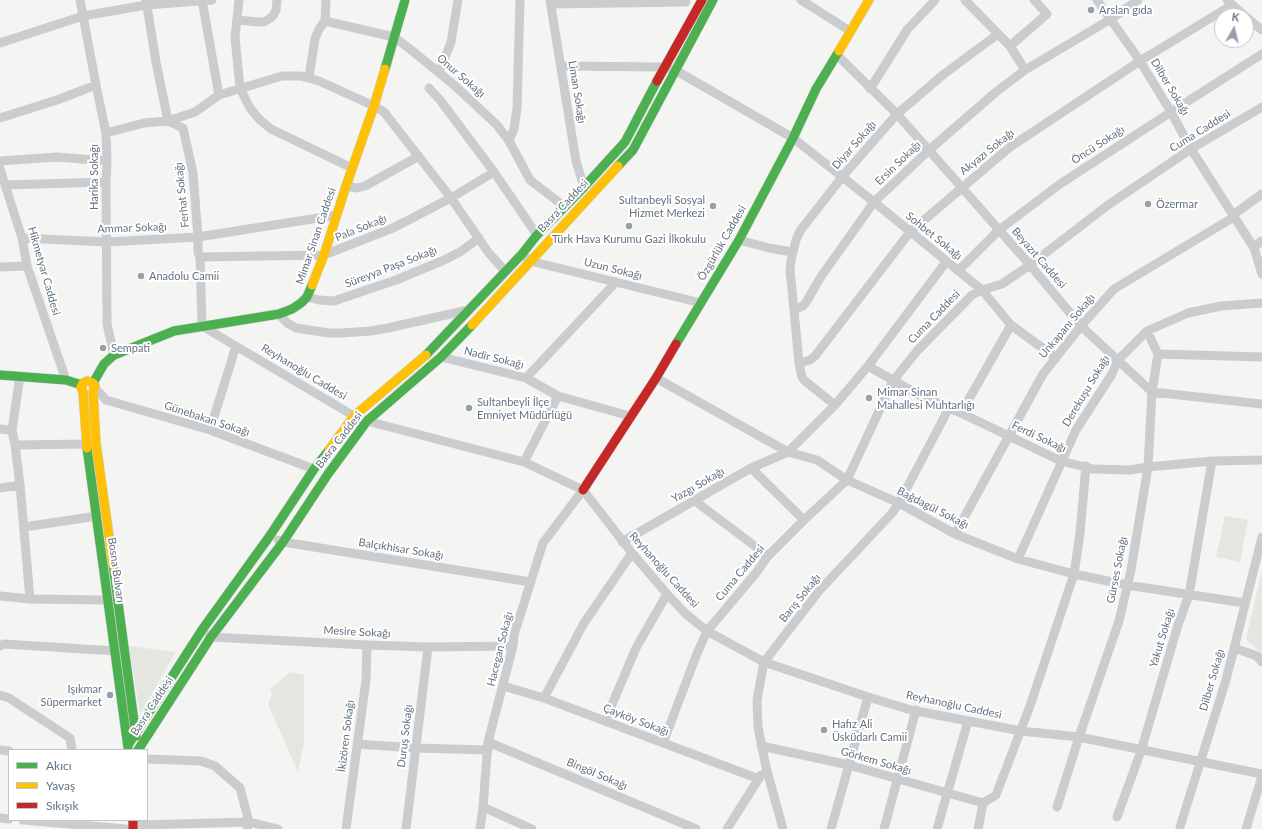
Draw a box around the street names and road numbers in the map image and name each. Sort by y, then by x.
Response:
street label: Onur Sokağı [434,52,488,100]
street label: Dilber Sokağı [1148,56,1192,118]
street label: Liman Sokağı [566,60,588,124]
street label: Cuma Caddesi [1167,107,1233,155]
street label: Diyar Sokağı [829,118,879,172]
street label: Öncü Sokağı [1069,123,1127,167]
street label: Akyazı Sokağı [957,126,1017,178]
street label: Ersin Sokağı [873,138,923,188]
street label: Harika Sokağı [87,144,101,210]
street label: Ferhat Sokağı [172,162,192,228]
street label: Basra Caddesi [535,177,591,235]
street label: Mimar Sinan Caddesi [293,186,339,286]
street label: Özgürlük Caddesi [695,203,749,283]
street label: Sohbet Sokağı [903,209,965,263]
street label: Pala Sokağı [333,212,389,244]
street label: Ammar Sokağı [97,220,167,236]
street label: Hikmetyar Caddesi [25,225,63,317]
street label: Beyazıt Caddesi [1009,225,1069,291]
street label: Süreyya Paşa Sokağı [343,243,439,291]
street label: Uzun Sokağı [583,255,643,283]
street label: Cuma Caddesi [905,288,963,346]
street label: Unkapanı Sokağı [1036,291,1098,361]
street label: Reyhanoğlu Caddesi [259,341,349,403]
street label: Nadir Sokağı [463,344,525,372]
street label: Derekuşu Sokağı [1060,353,1112,429]
street label: Günebakan Sokağı [163,399,251,439]
street label: Basra Caddesi [313,409,365,471]
street label: Ferdi Sokağı [1010,419,1068,455]
street label: Yazgı Sokağı [669,465,727,505]
street label: Bağdagül Sokağı [895,484,971,532]
street label: Reyhanoğlu Caddesi [626,529,702,611]
street label: Gürses Sokağı [1104,535,1130,605]
street label: Bosna Bulvarı [105,536,127,604]
street label: Balçıkhisar Sokağı [357,536,445,562]
street label: Cuma Caddesi [713,542,767,604]
street label: Barış Sokağı [777,571,823,625]
street label: Yakut Sokağı [1147,607,1177,669]
street label: Hacegan Sokağı [484,610,516,688]
street label: Mesire Sokağı [323,624,391,640]
street label: Dilber Sokağı [1197,647,1227,713]
street label: Basra Caddesi [128,674,176,738]
street label: Reyhanoğlu Caddesi [905,688,1003,722]
street label: İkizören Sokağı [335,699,357,773]
street label: Çayköy Sokağı [601,701,671,739]
street label: Duruş Sokağı [395,704,415,768]
street label: Görkem Sokağı [839,745,913,777]
street label: Bingöl Sokağı [565,755,629,793]

